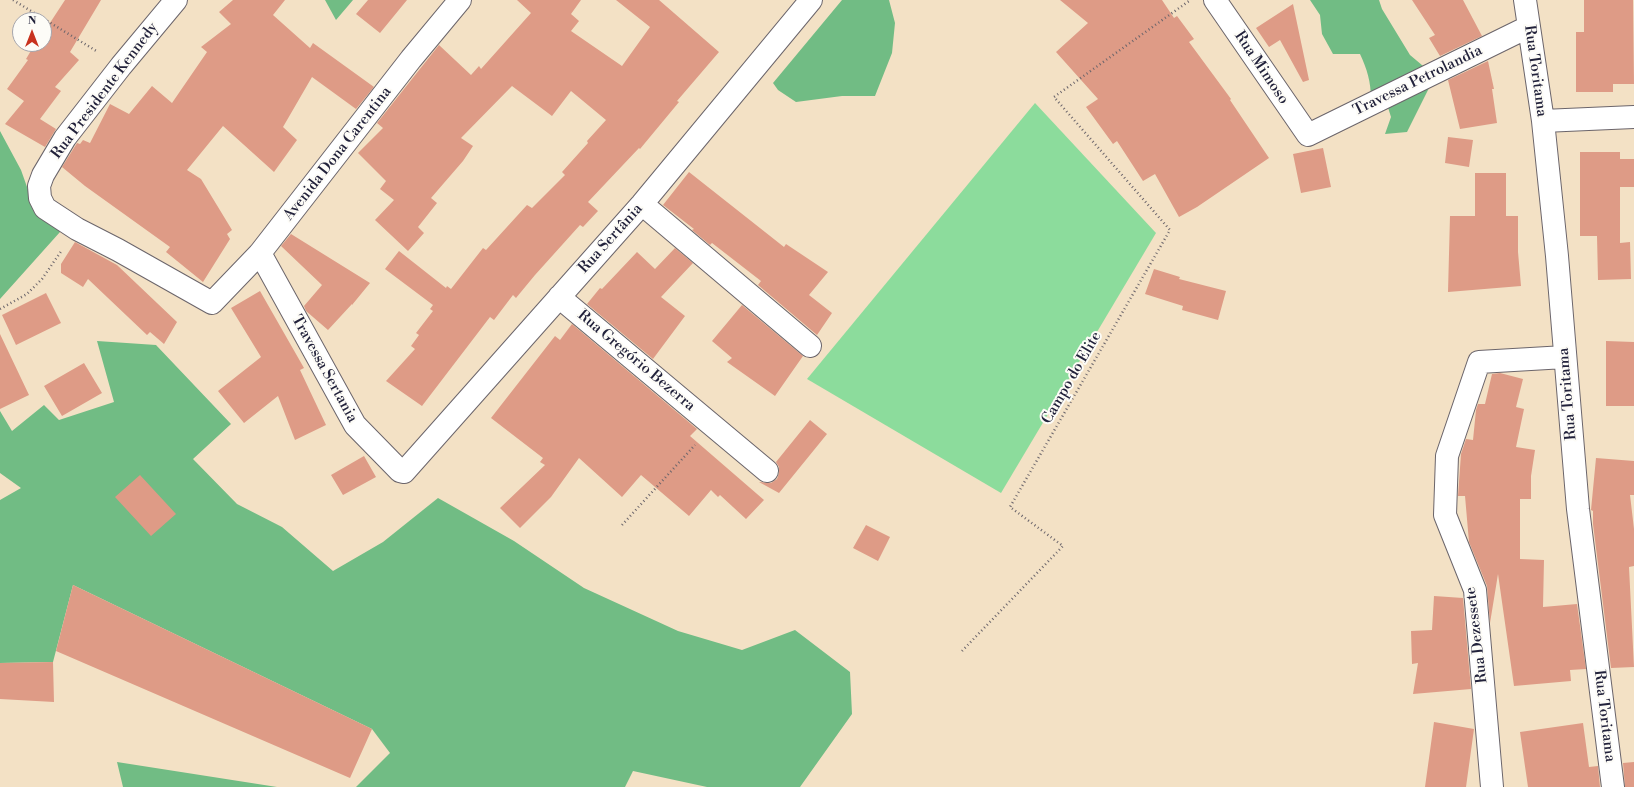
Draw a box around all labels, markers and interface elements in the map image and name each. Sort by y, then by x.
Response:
north arrow [12,12,52,52]
text: N [28,14,36,28]
street label: Rua Presidente Kennedy [48,19,162,163]
street label: Rua Toritama [1520,24,1550,118]
street label: Rua Mimoso [1230,28,1292,108]
street label: Travessa Petrolandia [1351,42,1485,120]
street label: Avenida Dona Carentina [280,84,396,224]
street label: Rua Sertânia [575,201,647,277]
street label: Rua Gregório Bezerra [574,307,698,415]
street label: Travessa Sertania [287,312,361,426]
street label: Campo do Elite [1038,329,1106,427]
street label: Rua Toritama [1555,347,1581,441]
street label: Rua Dezessete [1462,586,1492,684]
street label: Rua Toritama [1589,669,1619,763]

